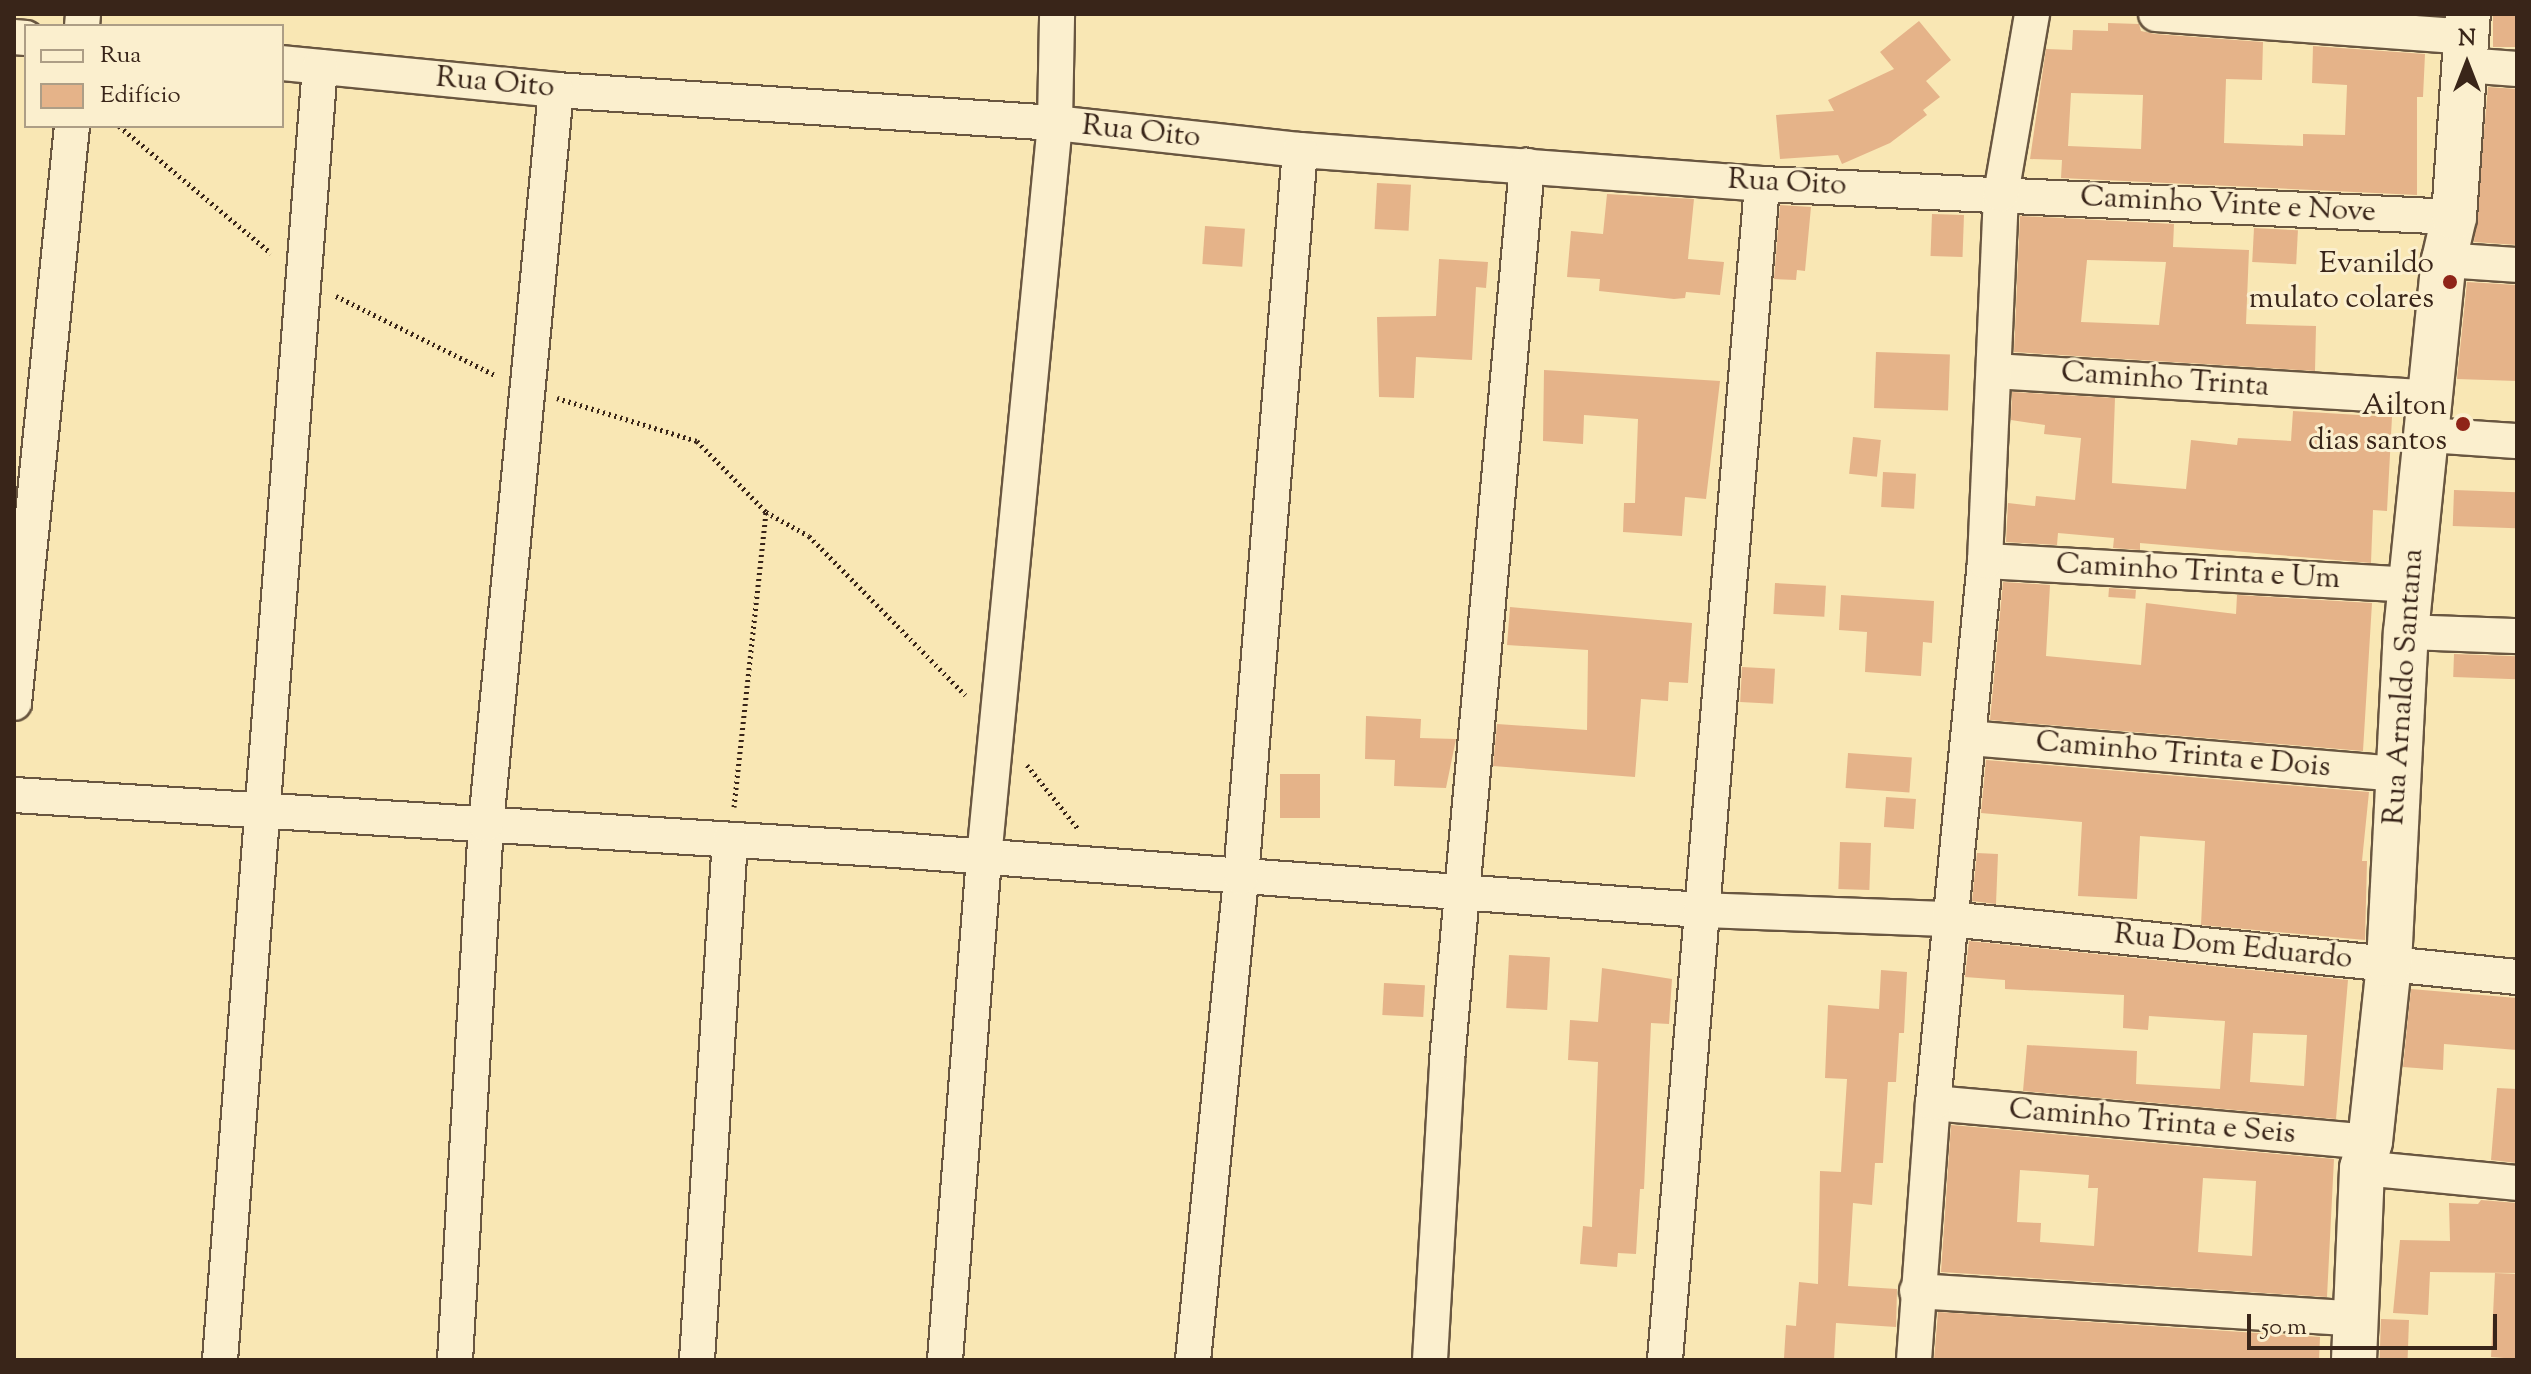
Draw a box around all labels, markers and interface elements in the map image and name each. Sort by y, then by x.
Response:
legend [24,24,284,128]
north arrow [2427,24,2507,104]
text: N [2458,24,2476,56]
text: Rua [100,39,141,73]
street label: Rua Oito [434,61,556,107]
text: Edifício [100,79,181,113]
street label: Rua Oito [1080,109,1202,157]
street label: Rua Oito [1727,163,1847,205]
street label: Caminho Vinte e Nove [2079,180,2377,232]
place label: Evanildo mulato colares [2249,247,2434,318]
marker: Evanildo mulato colares [2441,273,2459,291]
street label: Caminho Trinta [2060,356,2270,406]
place label: Ailton dias santos [2308,389,2447,460]
marker: Ailton dias santos [2454,415,2472,433]
street label: Caminho Trinta e Um [2055,548,2341,598]
street label: Rua Arnaldo Santana [2377,548,2433,826]
street label: Caminho Trinta e Dois [2034,725,2332,787]
street label: Rua Dom Eduardo [2112,918,2354,978]
street label: Caminho Trinta e Seis [2007,1093,2297,1153]
scale bar [2251,1298,2501,1348]
text: 50 m [2261,1311,2307,1345]

